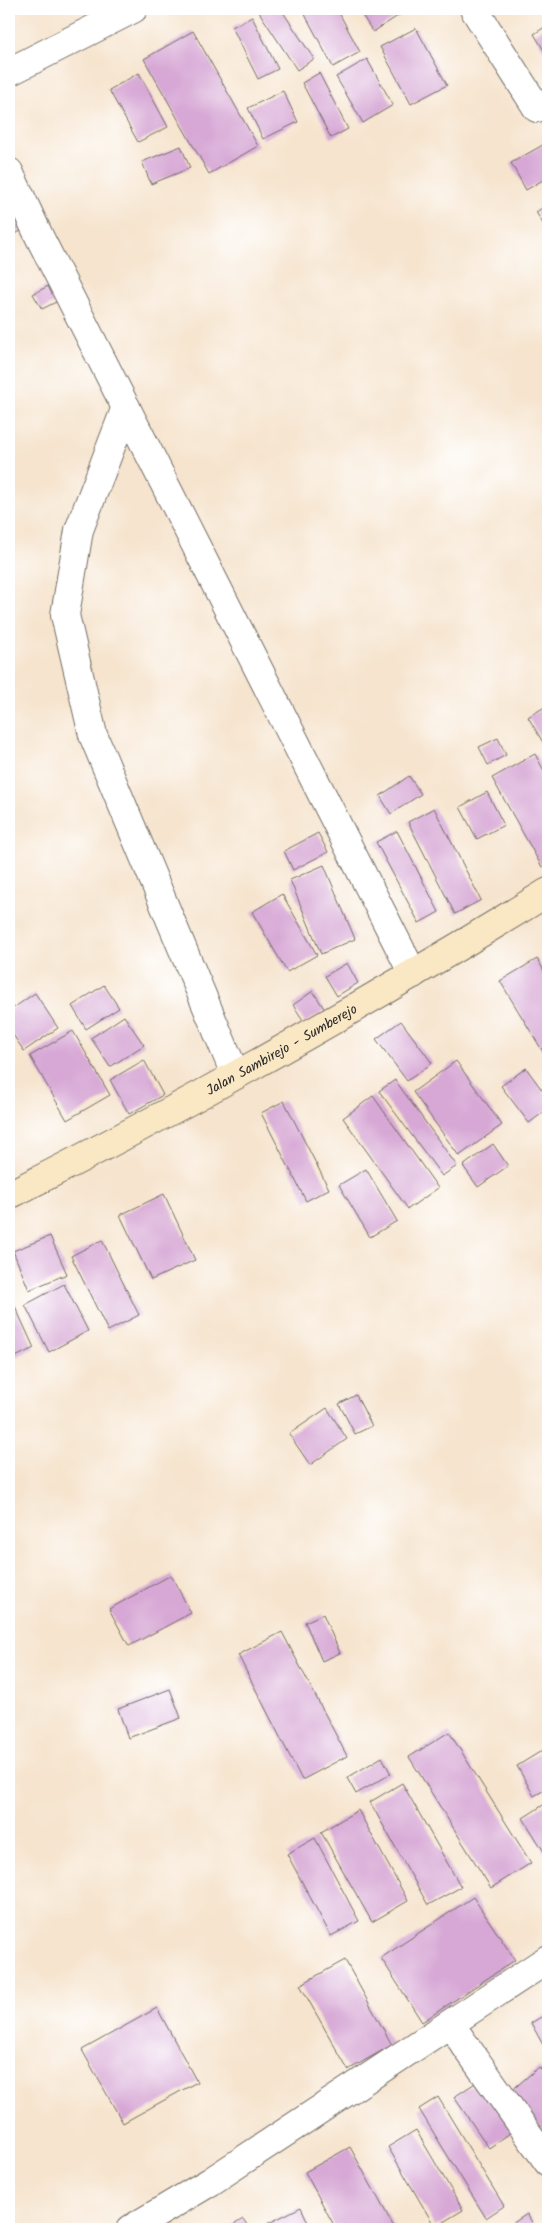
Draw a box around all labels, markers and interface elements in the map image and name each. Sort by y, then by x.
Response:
street label: Jalan Sambirejo - Sumberejo [202,999,362,1102]

